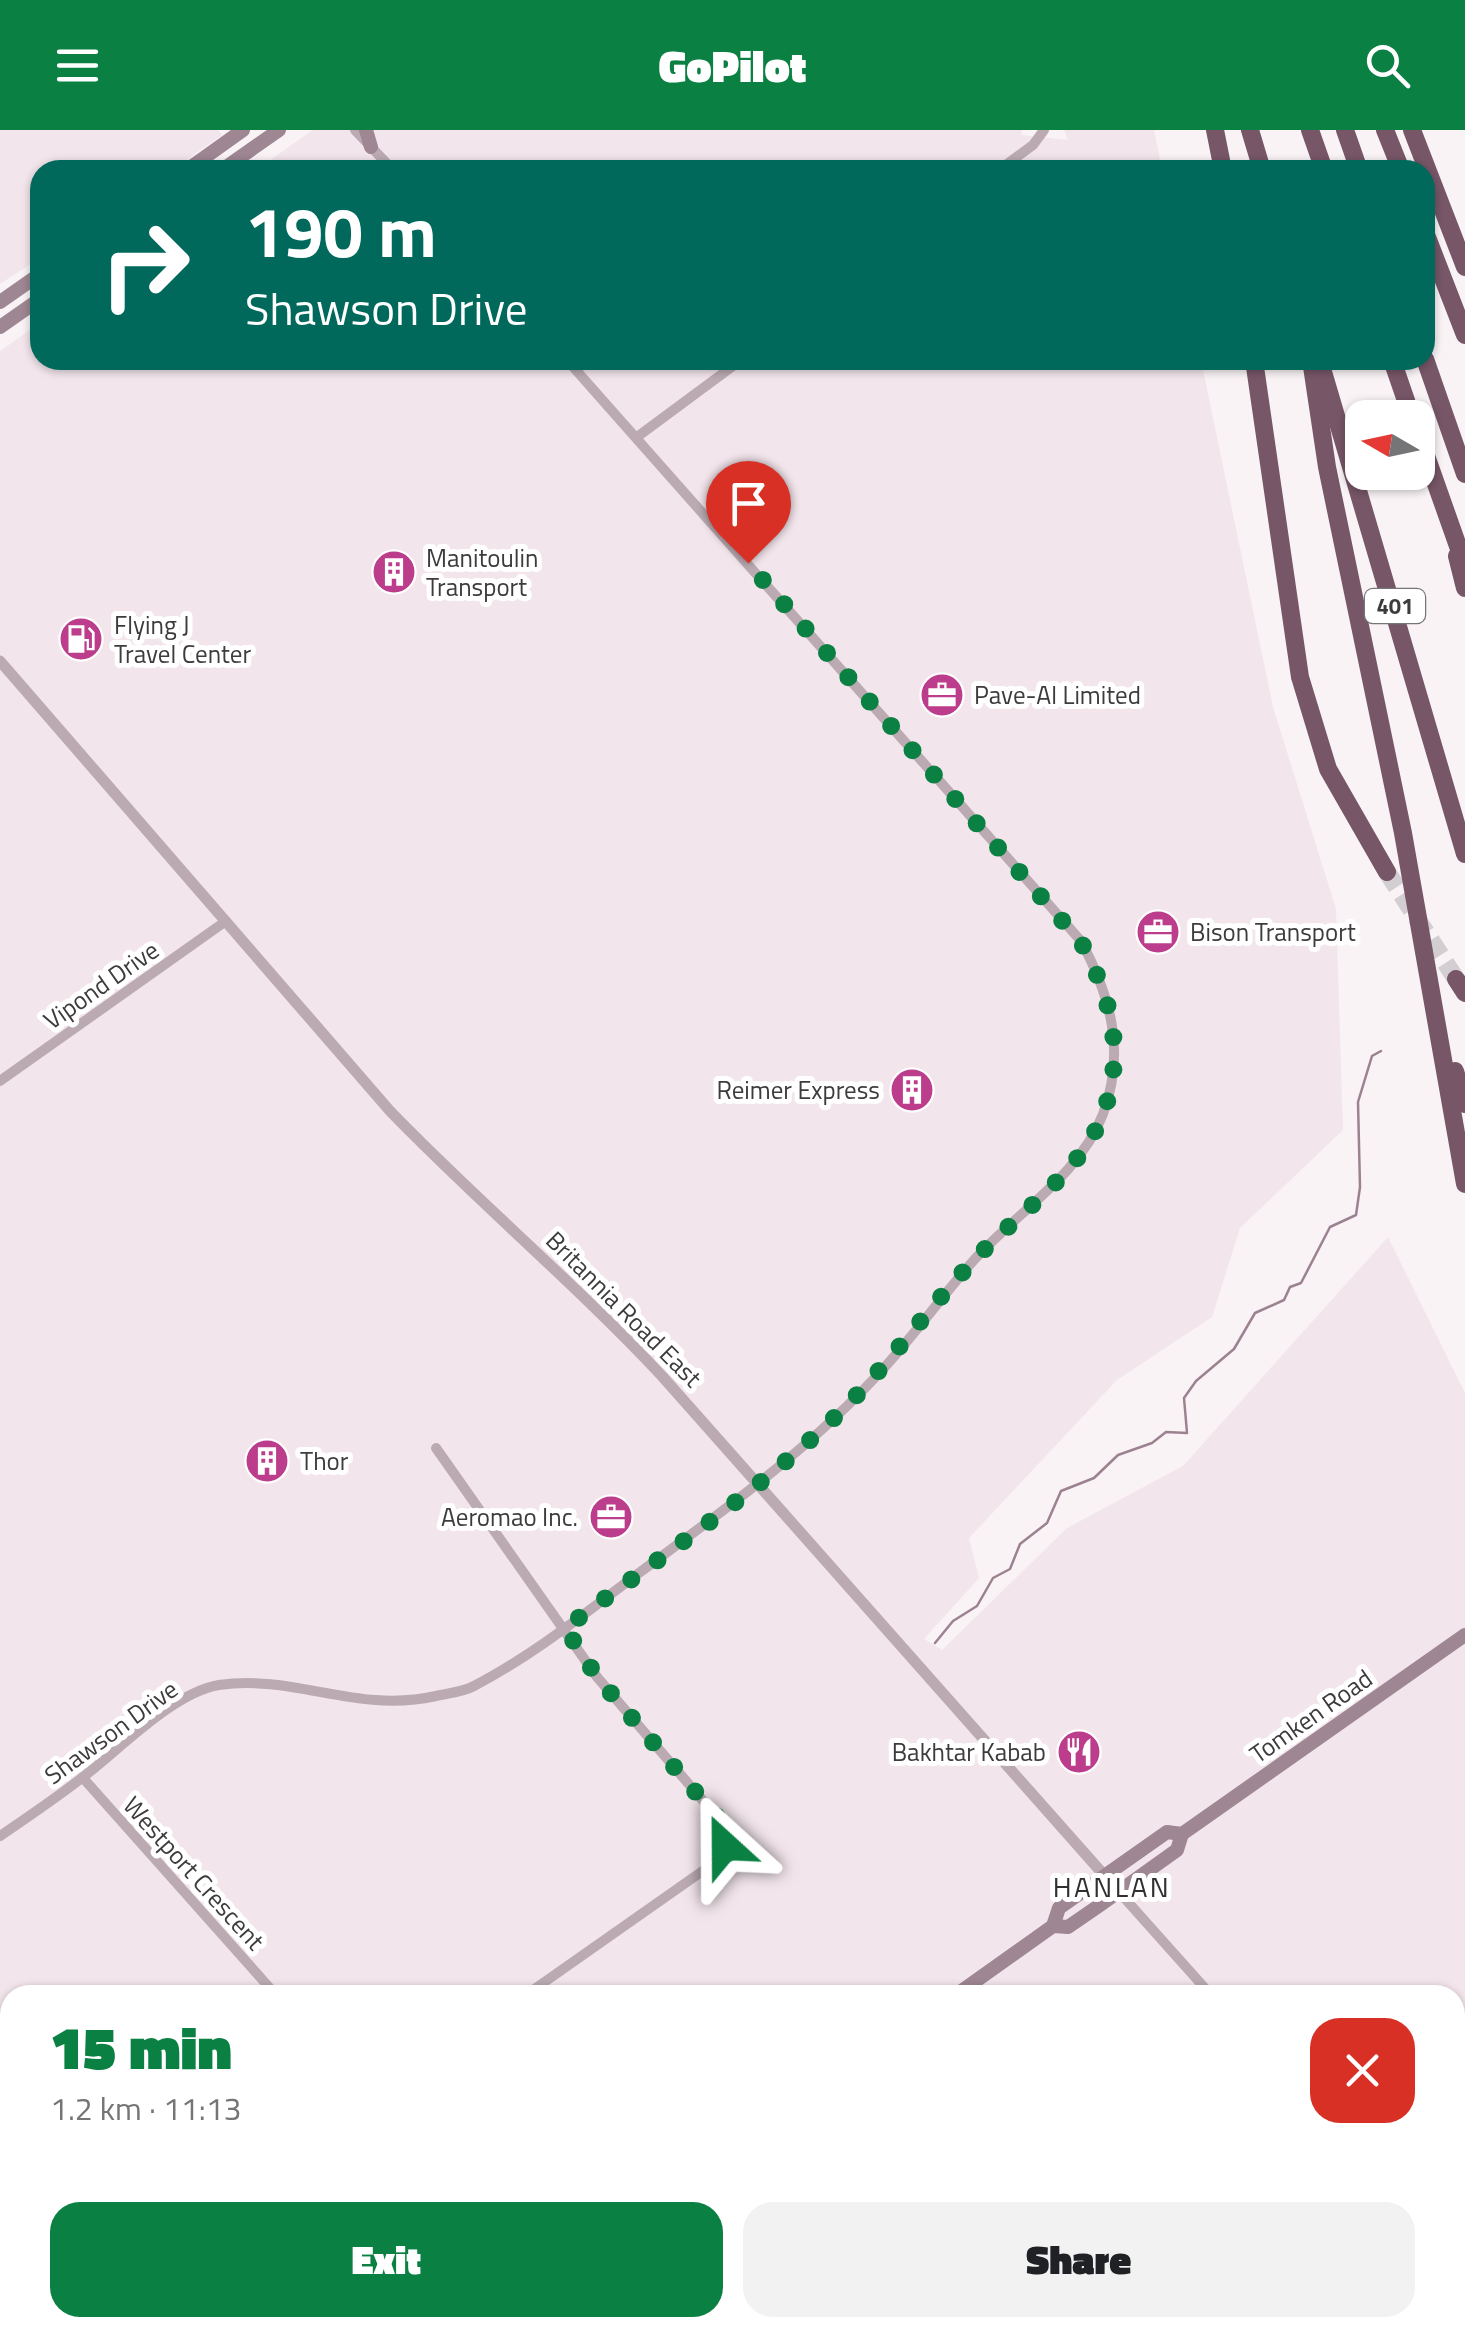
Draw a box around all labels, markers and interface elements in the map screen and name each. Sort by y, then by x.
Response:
text: GoPilot [658,31,807,99]
icon: menu [50,38,105,93]
icon: search [1360,38,1415,93]
text: 190 m [245,178,437,284]
icon: right [80,200,210,330]
text: Shawson Drive [245,274,527,342]
north arrow [1345,400,1435,490]
map controls [1345,400,1435,490]
pin [706,461,791,564]
icon: arrive [721,476,776,531]
place label: Manitoulin Transport [426,539,538,606]
building icon: Manitoulin Transport [371,549,417,595]
road number: 401 [1365,589,1425,623]
place label: Flying J Travel Center [114,606,251,673]
fuel station icon: Flying J Travel Center [58,616,104,662]
office icon: Pave-Al Limited [919,672,965,718]
place label: Pave-Al Limited [974,676,1141,714]
office icon: Bison Transport [1135,909,1181,955]
place label: Bison Transport [1190,913,1356,951]
street label: Vipond Drive [36,931,166,1039]
building icon: Reimer Express [889,1067,935,1113]
place label: Reimer Express [716,1071,880,1109]
street label: Britannia Road East [537,1222,711,1396]
building icon: Thor [244,1438,290,1484]
place label: Thor [300,1442,349,1480]
office icon: Aeromao Inc. [588,1494,634,1540]
place label: Aeromao Inc. [441,1498,578,1536]
street label: Tomken Road [1242,1660,1380,1772]
street label: Shawson Drive [36,1671,186,1793]
restaurant icon: Bakhtar Kabab [1056,1729,1102,1775]
place label: Bakhtar Kabab [892,1733,1046,1771]
street label: Westport Crescent [114,1788,274,1959]
position arrow [673,1794,777,1898]
district label: HANLAN [1053,1865,1171,1908]
text: 15 min [50,2001,232,2092]
button: close [1310,2018,1415,2123]
text: 1.2 km · 11:13 [50,2084,242,2132]
button: Exit [50,2202,723,2317]
button: Share [743,2202,1415,2317]

